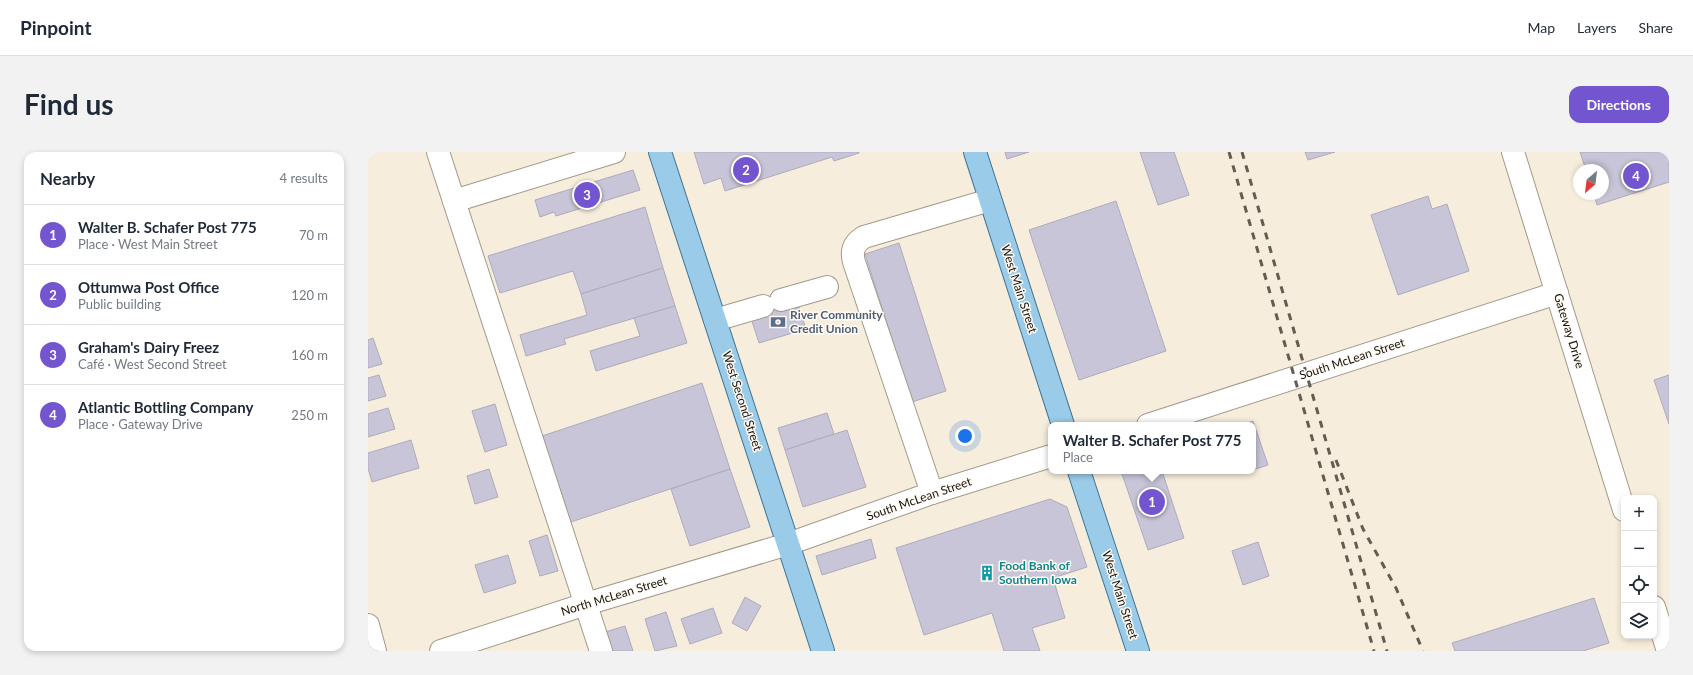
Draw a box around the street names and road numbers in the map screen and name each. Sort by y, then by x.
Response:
street label: West Main Street [998,243,1041,335]
street label: Gateway Drive [1551,291,1588,370]
street label: South McLean Street [1297,334,1407,383]
street label: West Second Street [719,349,766,453]
street label: South McLean Street [864,473,974,524]
street label: West Main Street [1099,549,1142,641]
street label: North McLean Street [559,572,669,619]

